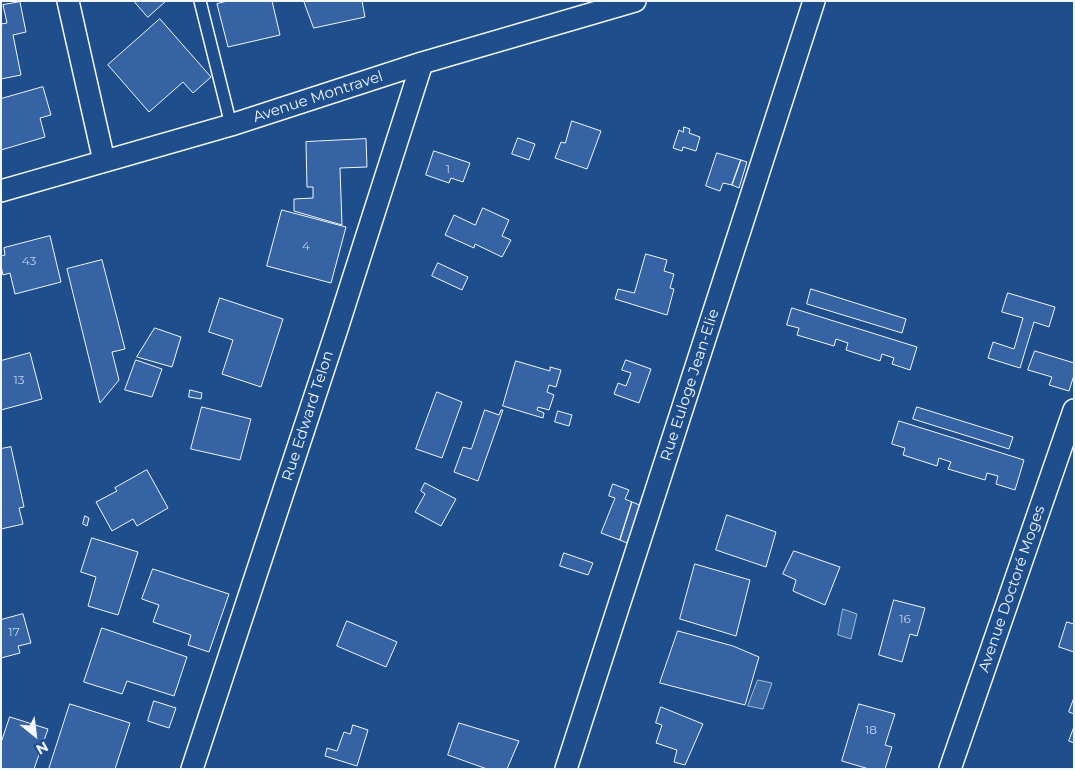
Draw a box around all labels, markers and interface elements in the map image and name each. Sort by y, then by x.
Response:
street label: Avenue Montravel [251,67,385,127]
house number: 1 [446,162,450,176]
house number: 4 [302,239,310,253]
house number: 43 [22,254,36,268]
street label: Rue Euloge Jean-Elie [657,307,723,463]
street label: Rue Edward Telon [278,349,338,483]
house number: 13 [13,373,25,387]
street label: Avenue Doctoré Moges [975,503,1049,675]
house number: 16 [899,612,911,626]
house number: 17 [8,625,20,639]
north arrow [10,710,60,760]
house number: 18 [865,723,877,737]
text: N [33,738,52,759]

